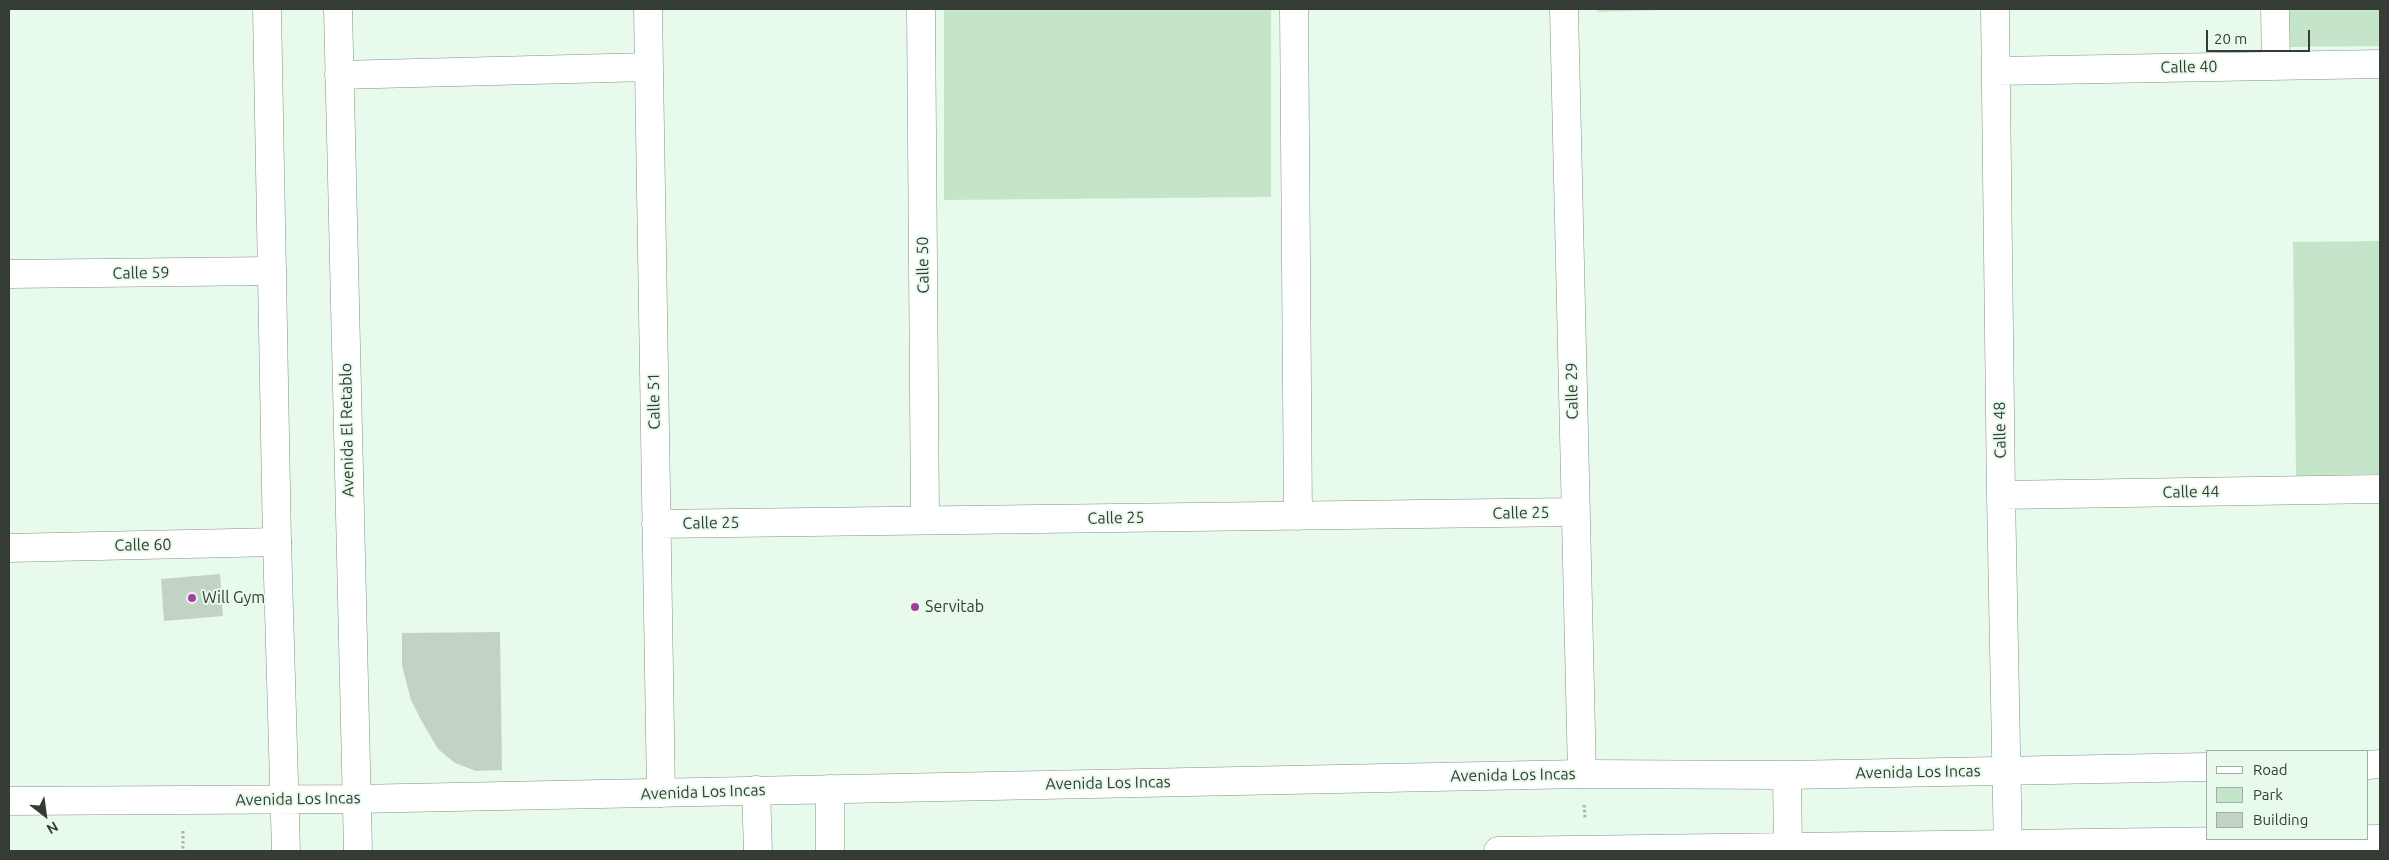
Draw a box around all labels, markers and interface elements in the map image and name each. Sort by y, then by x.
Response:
scale bar [2209,20,2313,52]
text: 20 m [2214,30,2247,47]
street label: Calle 40 [2160,57,2218,77]
street label: Calle 50 [913,236,933,294]
street label: Calle 59 [112,263,170,283]
street label: Calle 29 [1562,362,1582,420]
street label: Avenida El Retablo [336,363,358,497]
street label: Calle 51 [644,372,664,430]
street label: Calle 48 [1990,401,2010,459]
street label: Calle 44 [2162,482,2220,502]
street label: Calle 25 [1492,503,1550,523]
street label: Calle 25 [1087,508,1145,528]
street label: Calle 25 [682,513,740,533]
street label: Calle 60 [114,535,172,555]
place label: Will Gym [202,588,265,608]
marker: Will Gym [186,592,198,604]
place label: Servitab [925,597,984,617]
marker: Servitab [909,601,921,613]
legend [2206,750,2369,840]
street label: Avenida Los Incas [1855,761,1981,783]
text: Road [2253,761,2288,778]
street label: Avenida Los Incas [1450,764,1576,786]
street label: Avenida Los Incas [1045,772,1171,794]
street label: Avenida Los Incas [640,780,766,804]
text: Park [2253,786,2283,803]
street label: Avenida Los Incas [235,788,361,810]
north arrow [20,790,70,840]
text: Building [2253,811,2308,828]
text: N [44,818,61,838]

